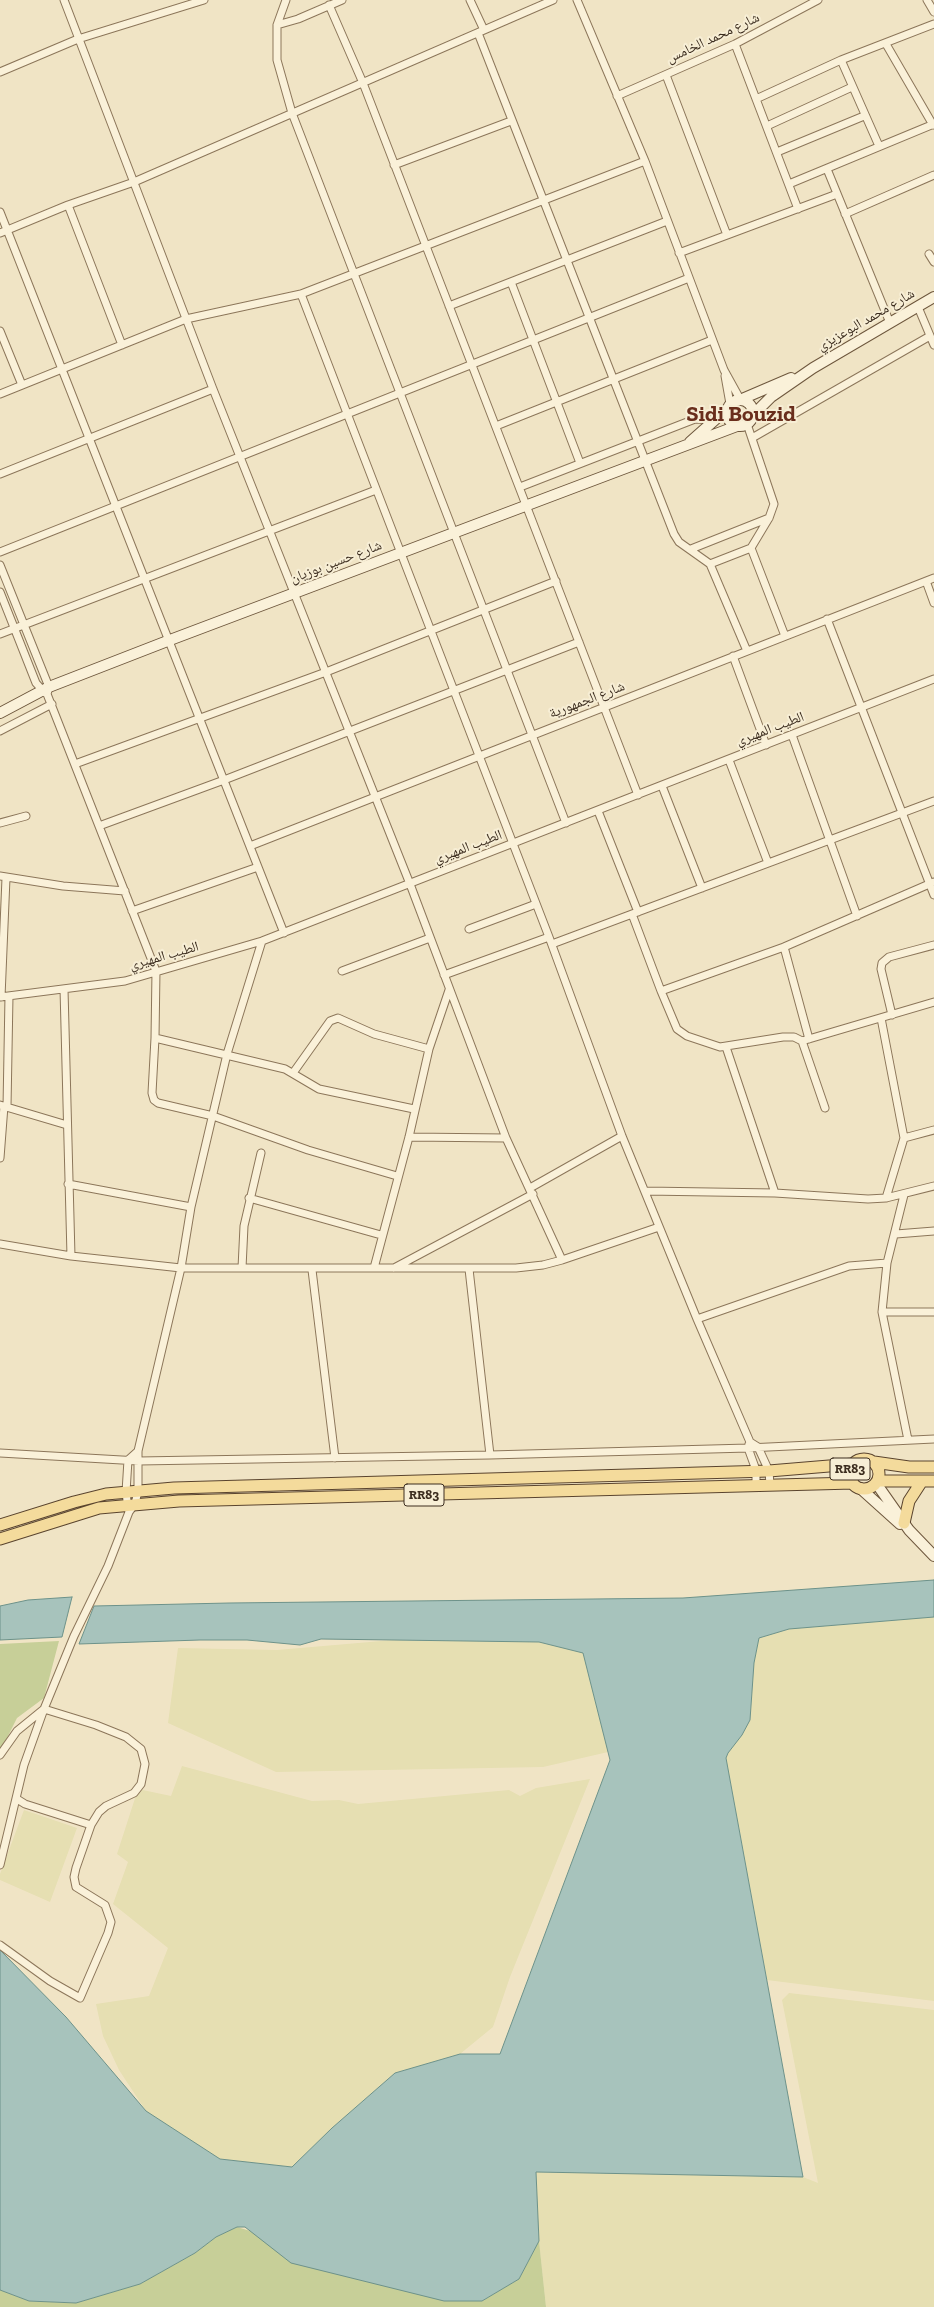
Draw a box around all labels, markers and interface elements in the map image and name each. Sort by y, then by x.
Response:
street label: شارع محمد الخامس [664,9,762,67]
street label: شارع محمد البوعزيزي [814,285,918,355]
district label: Sidi Bouzid [686,402,796,428]
street label: شارع حسين بوزيان [288,537,384,587]
street label: شارع الجمهورية [547,678,627,722]
street label: الطيب المهيري [734,708,806,750]
street label: الطيب المهيري [432,826,504,868]
street label: الطيب المهيري [127,938,201,974]
road number: RR83 [830,1458,870,1480]
road number: RR83 [404,1484,444,1506]

